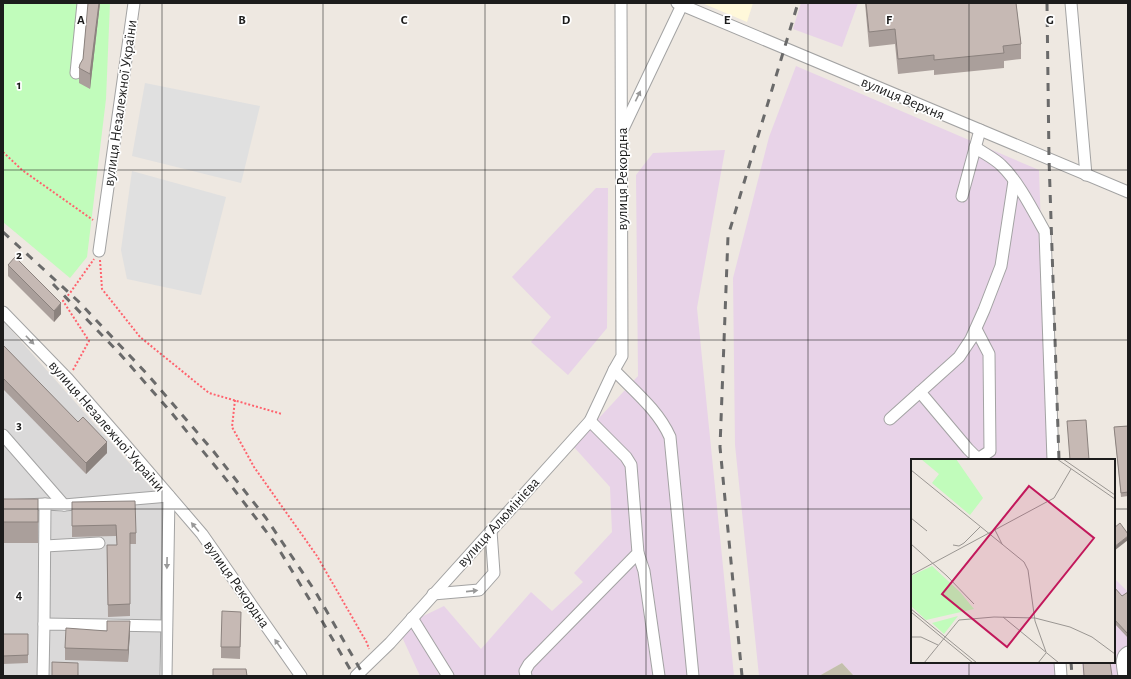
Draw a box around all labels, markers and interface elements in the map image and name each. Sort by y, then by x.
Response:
text: A [77,14,85,27]
text: B [238,14,246,27]
text: C [401,14,408,27]
text: D [562,14,571,27]
text: E [724,14,731,27]
text: F [886,14,893,27]
text: G [1046,14,1054,27]
street label: вулиця Незалежної України [101,19,140,187]
street label: вулиця Верхня [859,74,947,123]
text: 1 [17,79,21,92]
one-way arrow [635,90,641,102]
street label: вулиця Рекордна [615,127,630,231]
text: 2 [16,249,22,262]
one-way arrow [25,336,34,345]
street label: вулиця Незалежної України [46,358,167,495]
text: 3 [16,419,22,432]
inset map [911,459,1115,663]
street label: вулиця Алюмінієва [454,474,543,570]
one-way arrow [190,521,199,532]
street label: вулиця Рекордна [201,538,272,631]
one-way arrow [164,557,170,570]
one-way arrow [466,587,478,594]
text: 4 [16,589,23,602]
one-way arrow [274,639,282,649]

